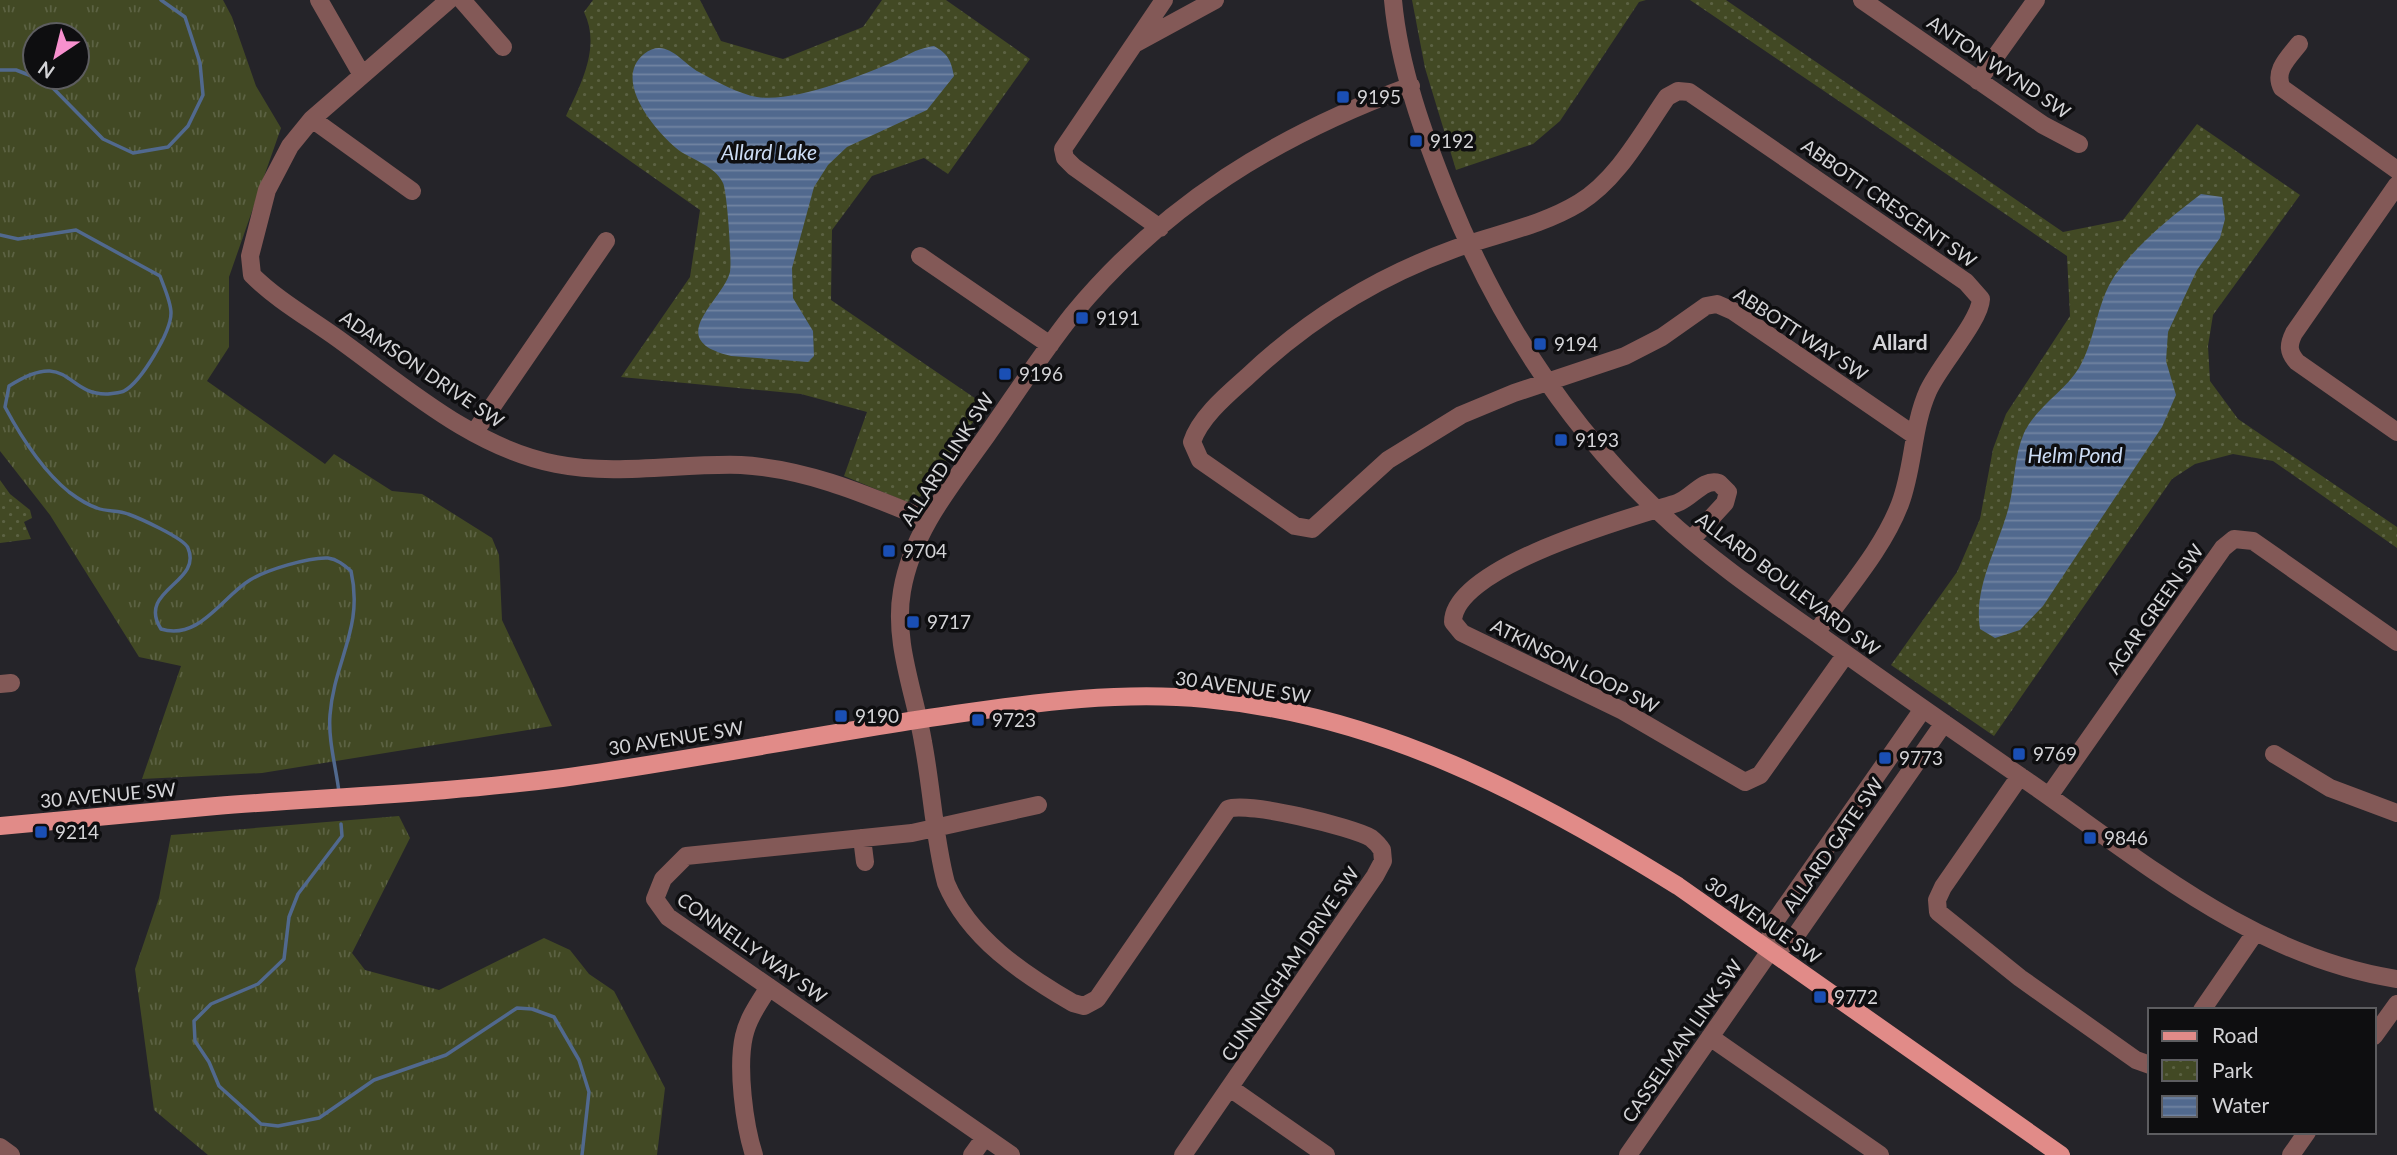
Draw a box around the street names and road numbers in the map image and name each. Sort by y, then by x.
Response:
street label: ANTON WYND SW [1923,10,2075,123]
street label: ABBOTT CRESCENT SW [1797,133,1981,272]
street label: ABBOTT WAY SW [1730,282,1873,386]
street label: ADAMSON DRIVE SW [336,305,509,432]
street label: ALLARD LINK SW [895,388,998,529]
street label: ALLARD BOULEVARD SW [1692,507,1885,661]
street label: AGAR GREEN SW [2101,539,2208,678]
street label: ATKINSON LOOP SW [1487,613,1663,718]
street label: 30 AVENUE SW [1174,666,1312,707]
street label: 30 AVENUE SW [607,715,745,760]
street label: ALLARD GATE SW [1778,773,1888,916]
street label: 30 AVENUE SW [39,777,177,812]
street label: CUNNINGHAM DRIVE SW [1216,862,1363,1065]
street label: 30 AVENUE SW [1701,871,1826,968]
street label: CONNELLY WAY SW [673,887,832,1008]
street label: CASSELMAN LINK SW [1617,955,1747,1127]

